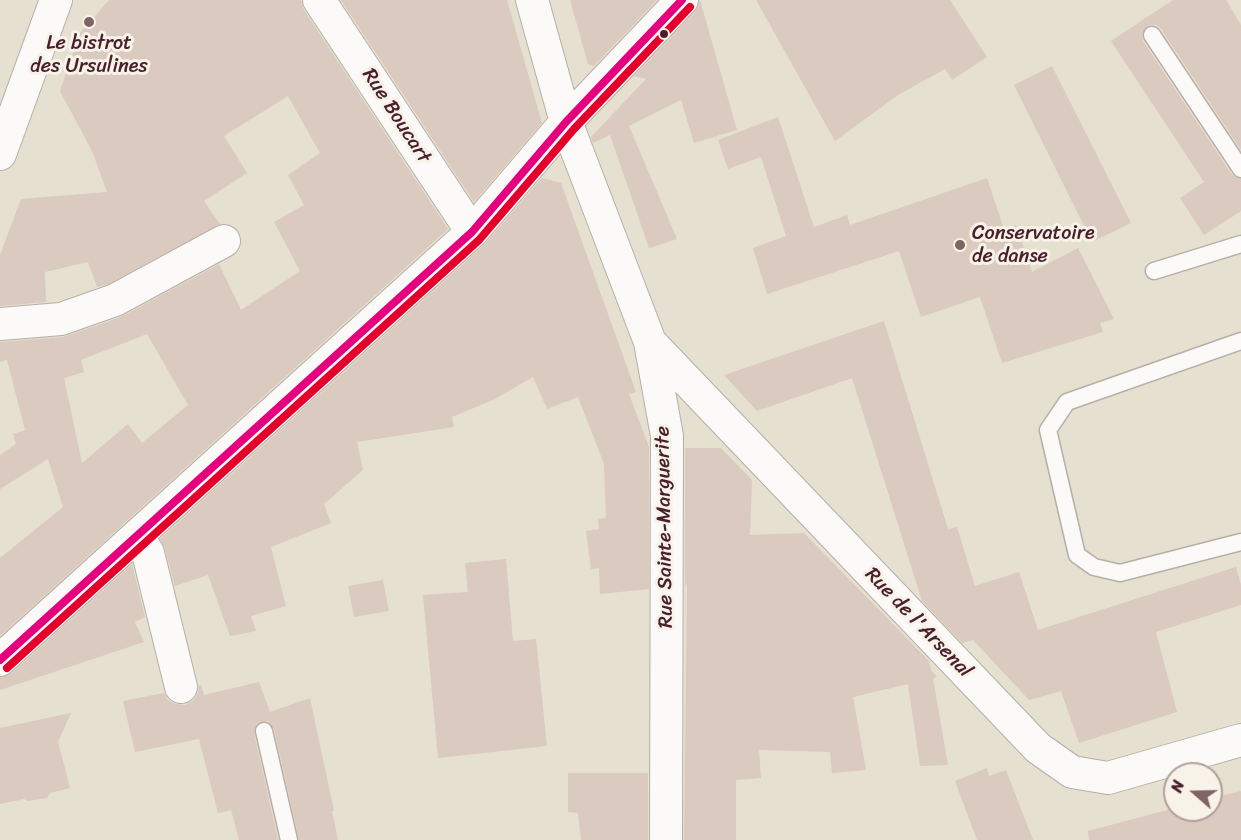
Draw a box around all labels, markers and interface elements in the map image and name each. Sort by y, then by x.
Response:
marker: Le bistrot des Ursulines [82,15,96,29]
unlabelled marker [658,28,670,40]
place label: Le bistrot des Ursulines [30,32,148,79]
street label: Rue Boucart [356,64,436,168]
place label: Conservatoire de danse [972,222,1095,269]
marker: Conservatoire de danse [953,238,967,252]
street label: Rue Sainte-Marguerite [651,426,679,628]
street label: Rue de l'Arsenal [859,563,977,683]
north arrow [1163,762,1223,822]
text: N [1162,776,1193,797]

